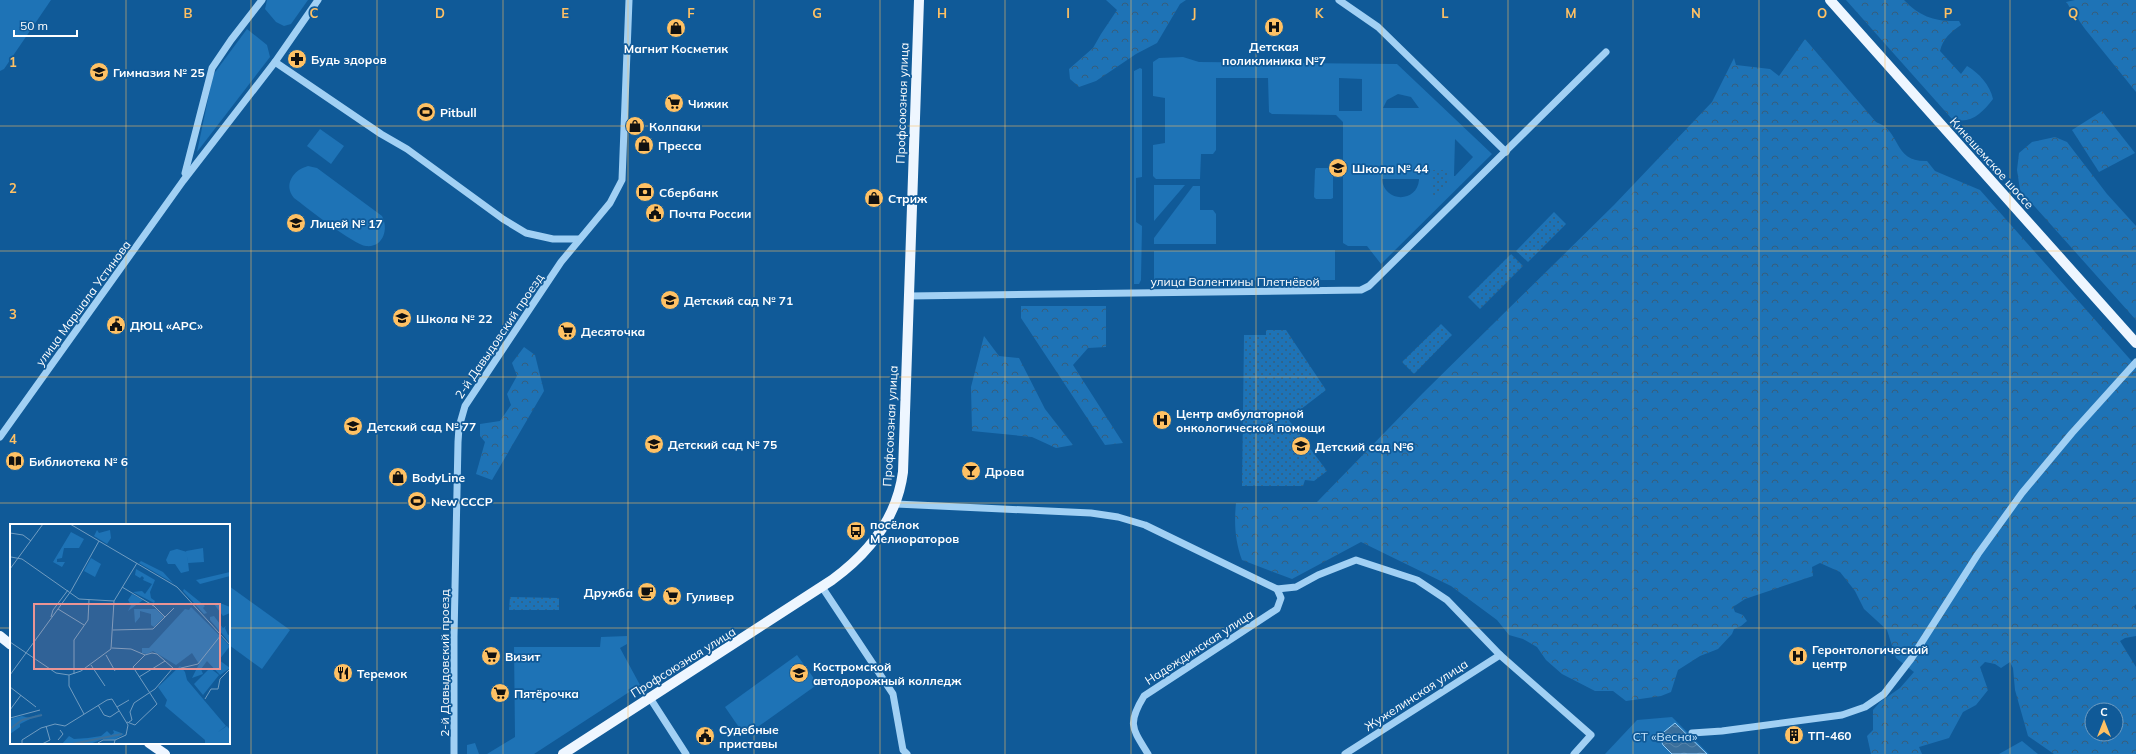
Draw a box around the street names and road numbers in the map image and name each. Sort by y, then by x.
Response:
street label: Профсоюзная улица [892,42,912,164]
street label: Кинешемское шоссе [1947,114,2037,212]
street label: улица Маршала Устинова [32,237,134,369]
street label: 2-й Давыдовский проезд [451,271,547,401]
street label: улица Валентины Плетнёвой [1150,274,1320,289]
street label: Профсоюзная улица [879,365,901,487]
street label: 2-й Давыдовский проезд [437,589,452,737]
street label: Надеждинская улица [1142,606,1256,688]
street label: Профсоюзная улица [628,624,738,700]
street label: Жужелинская улица [1361,656,1471,734]

